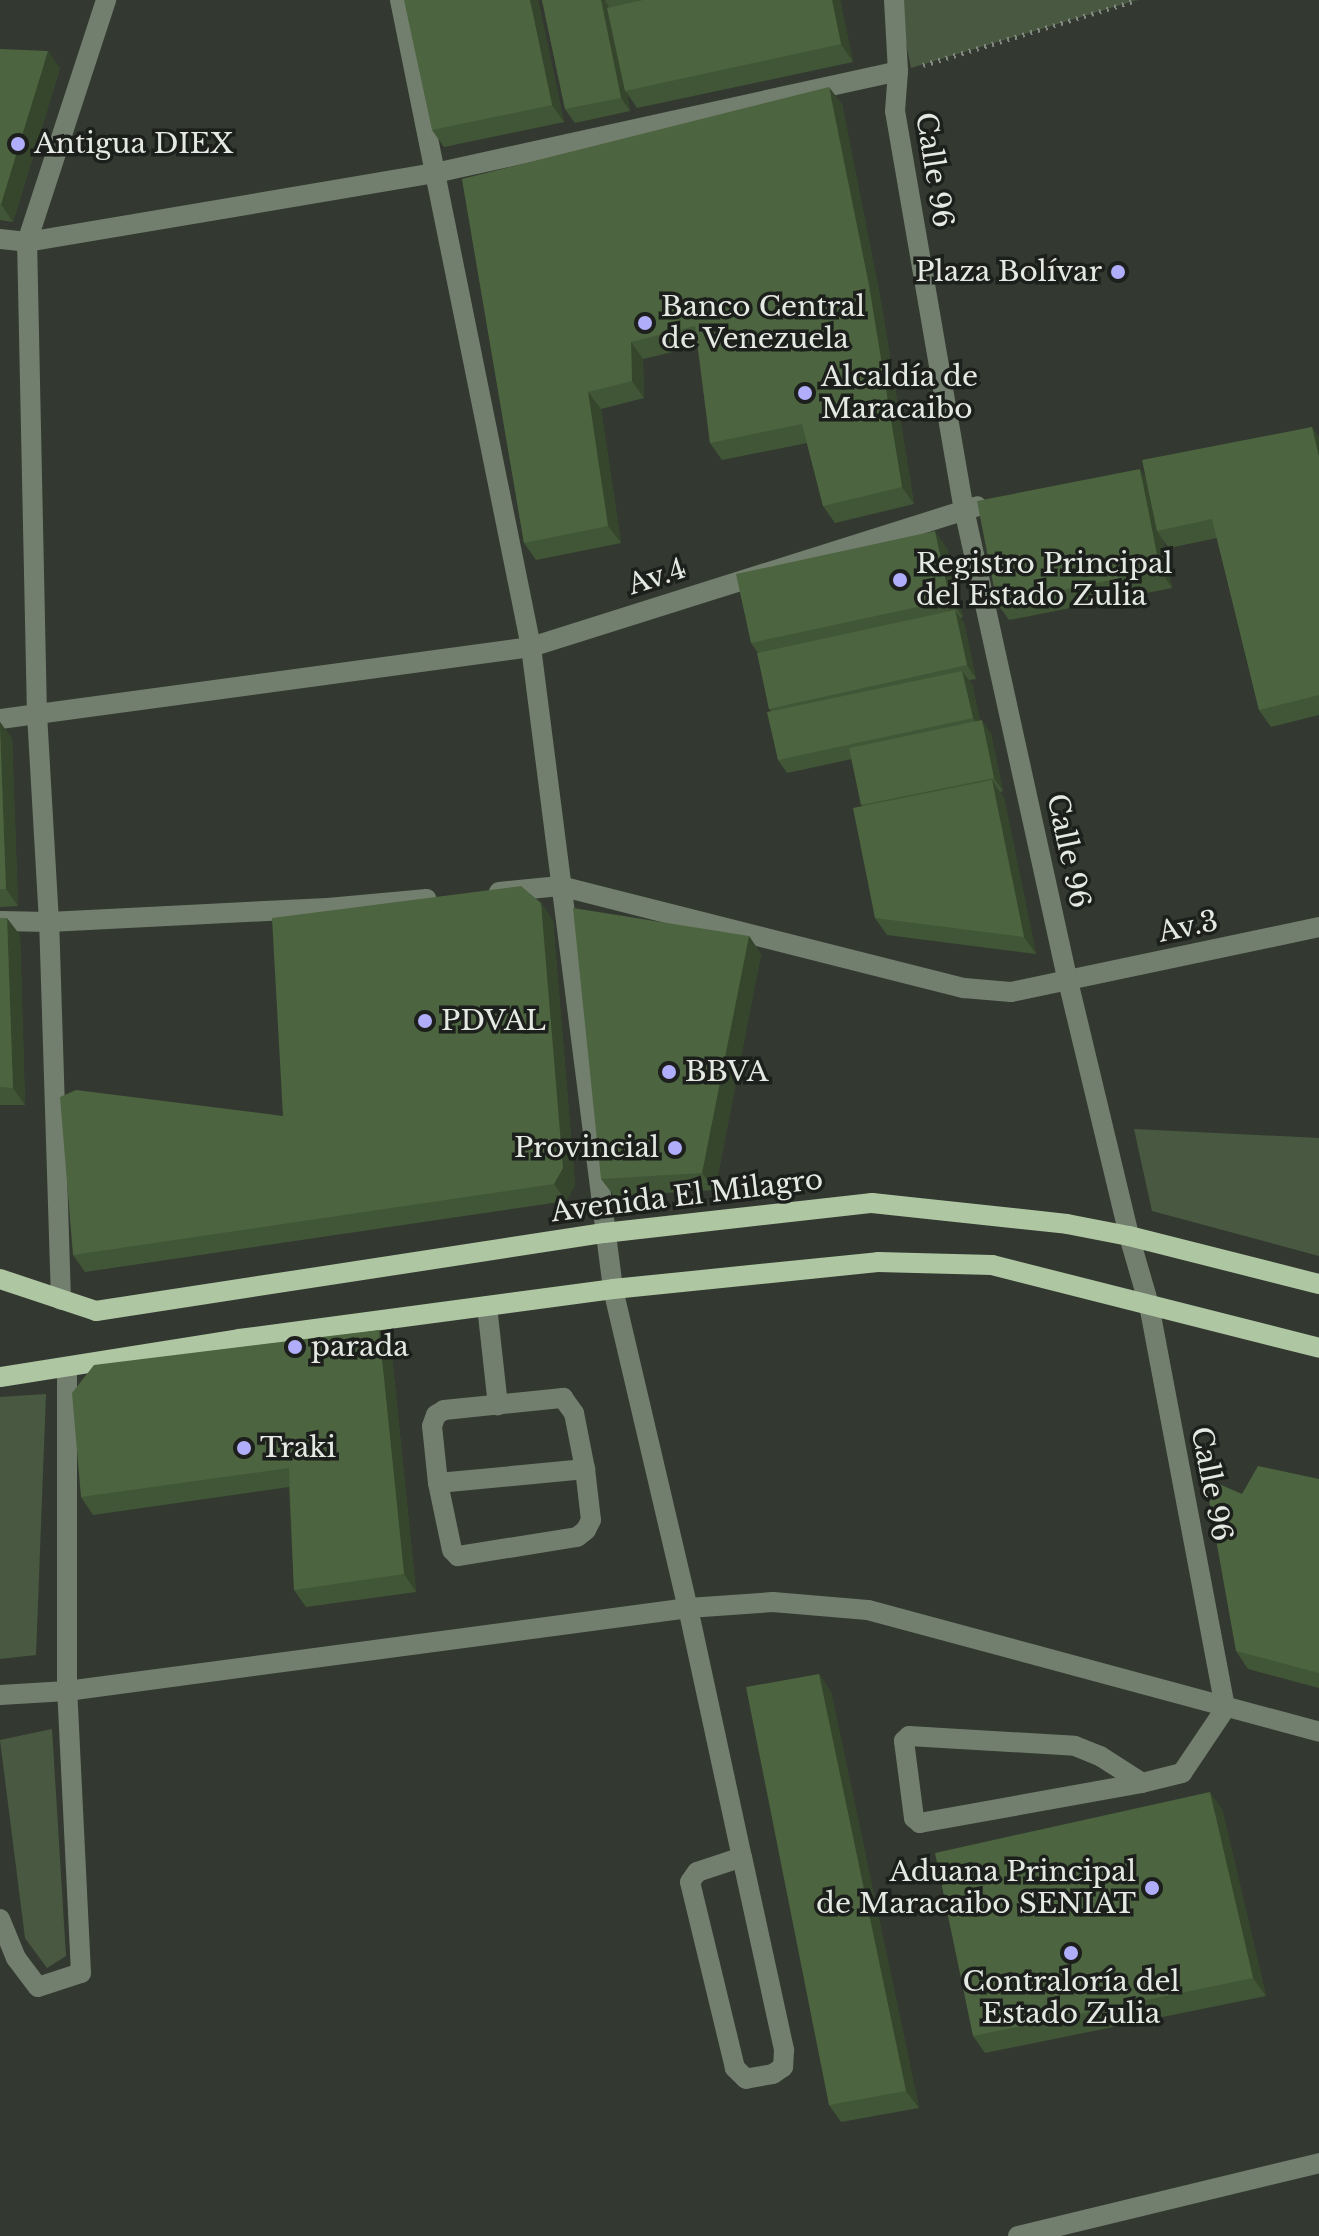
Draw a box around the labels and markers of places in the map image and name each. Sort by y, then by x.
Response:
place label: Antigua DIEX [34,127,233,161]
marker: Antigua DIEX [9,135,27,153]
place label: Plaza Bolívar [915,255,1102,289]
marker: Plaza Bolívar [1109,263,1127,281]
place label: Banco Central de Venezuela [661,290,865,356]
marker: Banco Central de Venezuela [636,314,654,332]
place label: Alcaldía de Maracaibo [821,360,978,426]
marker: Alcaldía de Maracaibo [796,384,814,402]
place label: Registro Principal del Estado Zulia [916,547,1173,613]
marker: Registro Principal del Estado Zulia [891,571,909,589]
place label: PDVAL [441,1004,546,1038]
marker: PDVAL [416,1012,434,1030]
place label: BBVA [685,1055,768,1089]
marker: BBVA [660,1063,678,1081]
place label: Provincial [514,1131,659,1165]
marker: Provincial [666,1139,684,1157]
place label: parada [311,1330,409,1364]
marker: parada [286,1338,304,1356]
place label: Traki [260,1431,336,1465]
marker: Traki [235,1439,253,1457]
place label: Aduana Principal de Maracaibo SENIAT [816,1855,1136,1921]
marker: Aduana Principal de Maracaibo SENIAT [1143,1879,1161,1897]
marker: Contraloría del Estado Zulia [1062,1944,1080,1962]
place label: Contraloría del Estado Zulia [962,1965,1180,2031]

